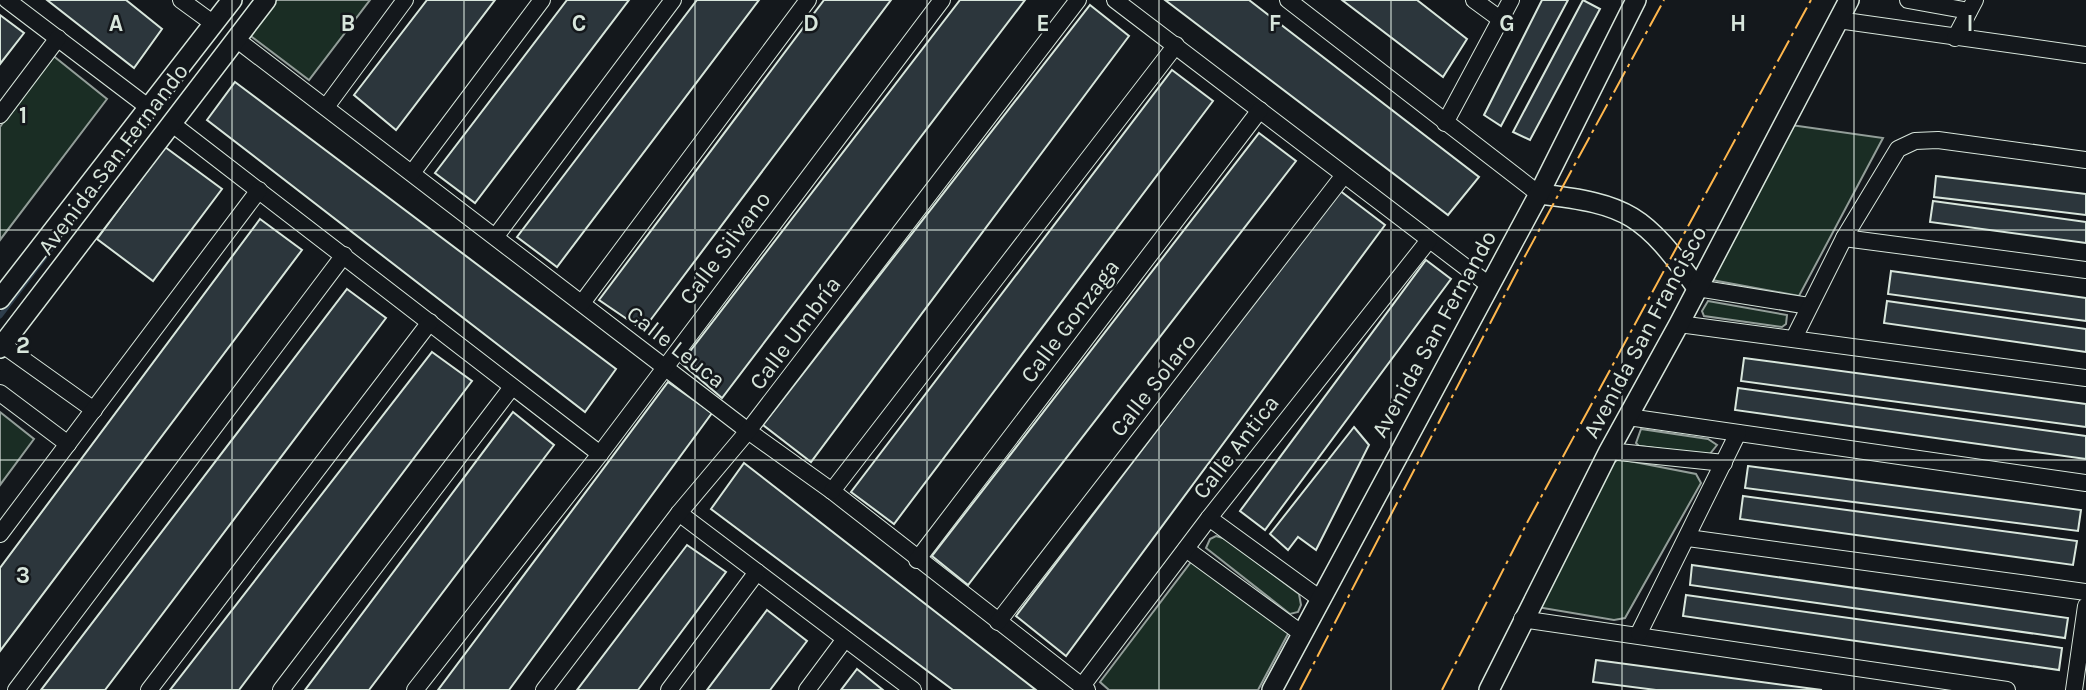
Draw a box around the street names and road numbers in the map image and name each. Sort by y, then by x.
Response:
street label: Avenida San Fernando [32,58,194,260]
street label: Calle Silvano [674,186,776,310]
street label: Avenida San Francisco [1578,221,1712,443]
street label: Avenida San Fernando [1366,226,1502,442]
street label: Calle Gonzaga [1015,254,1125,388]
street label: Calle Umbría [744,271,846,395]
street label: Calle Leuca [621,300,731,394]
street label: Calle Solaro [1104,328,1202,442]
street label: Calle Antica [1187,390,1285,504]

